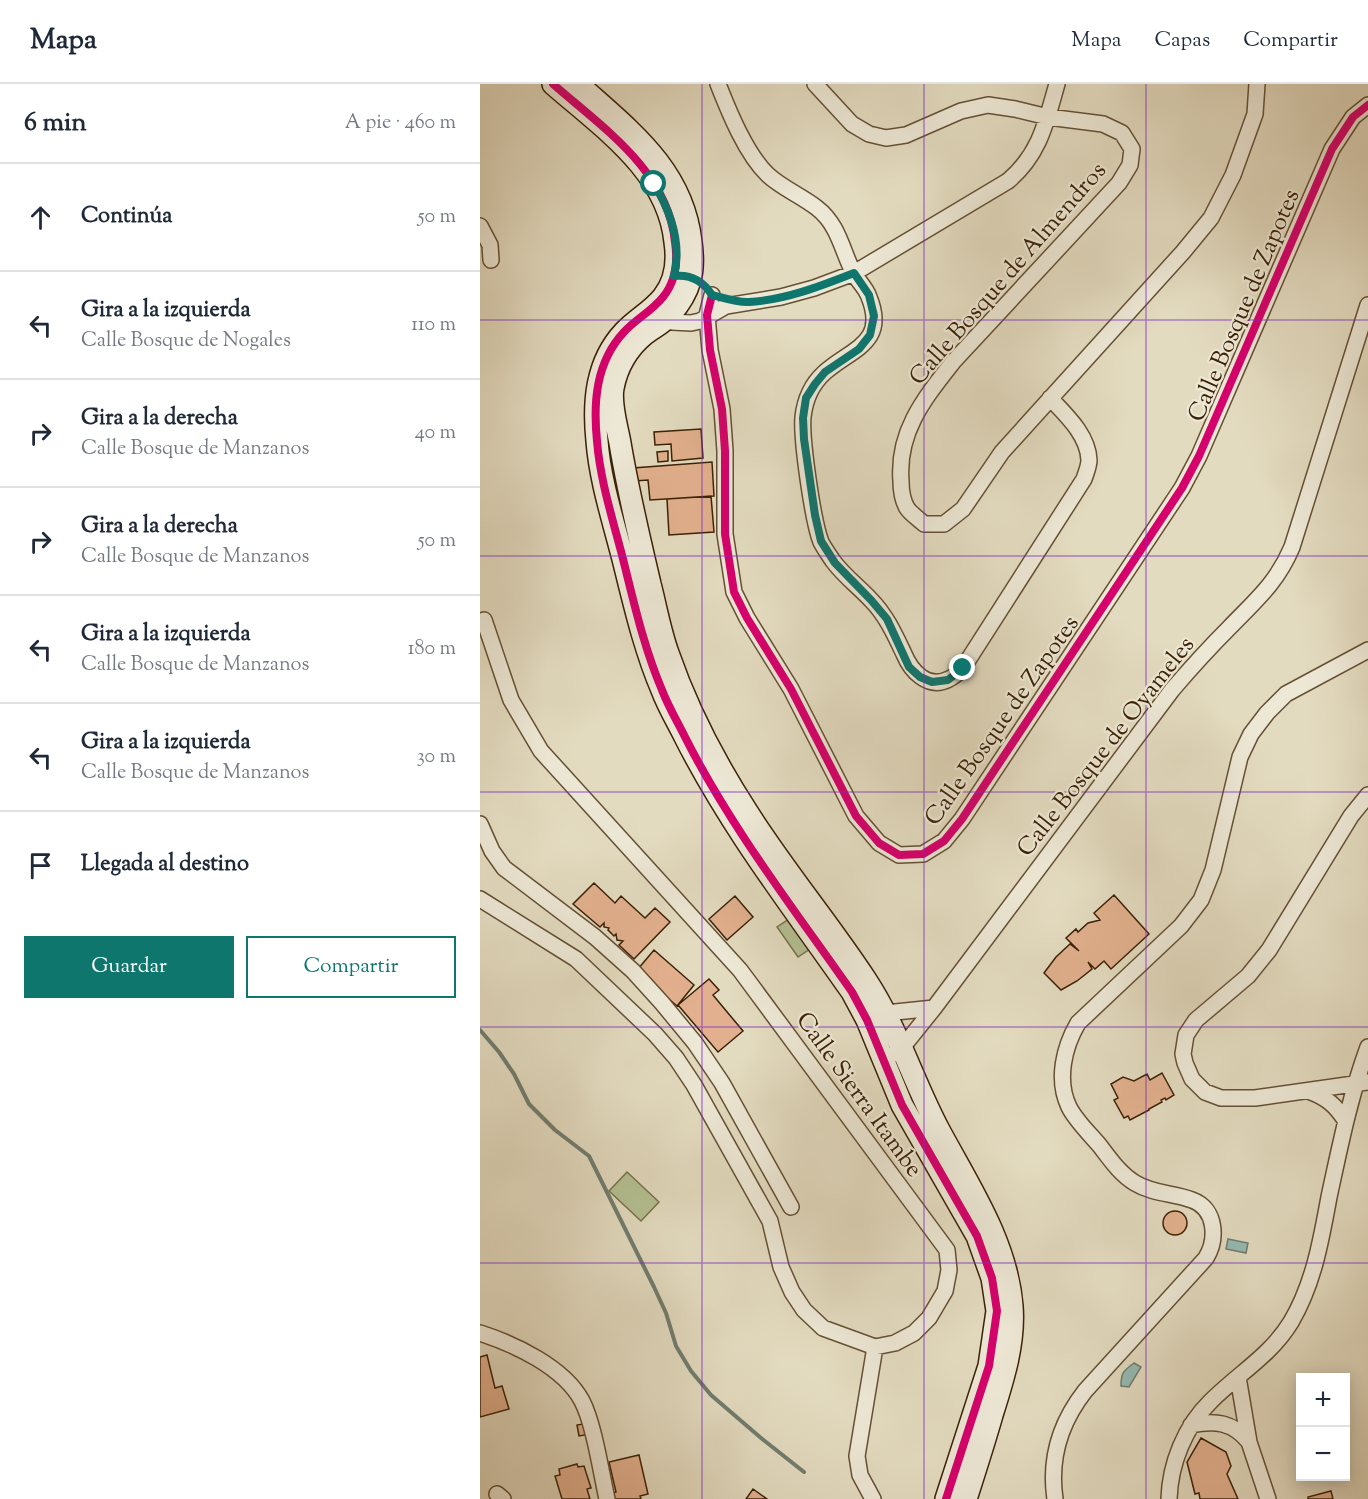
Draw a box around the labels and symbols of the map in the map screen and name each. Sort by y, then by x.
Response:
street label: Calle Bosque de Almendros [902,155,1115,393]
route start [640,170,666,196]
street label: Calle Bosque de Zapotes [1180,184,1309,427]
street label: Calle Bosque de Zapotes [917,609,1088,833]
street label: Calle Bosque de Oyameles [1010,630,1204,865]
route end [949,654,975,680]
street label: Calle Sierra Itambe [787,1006,930,1185]

